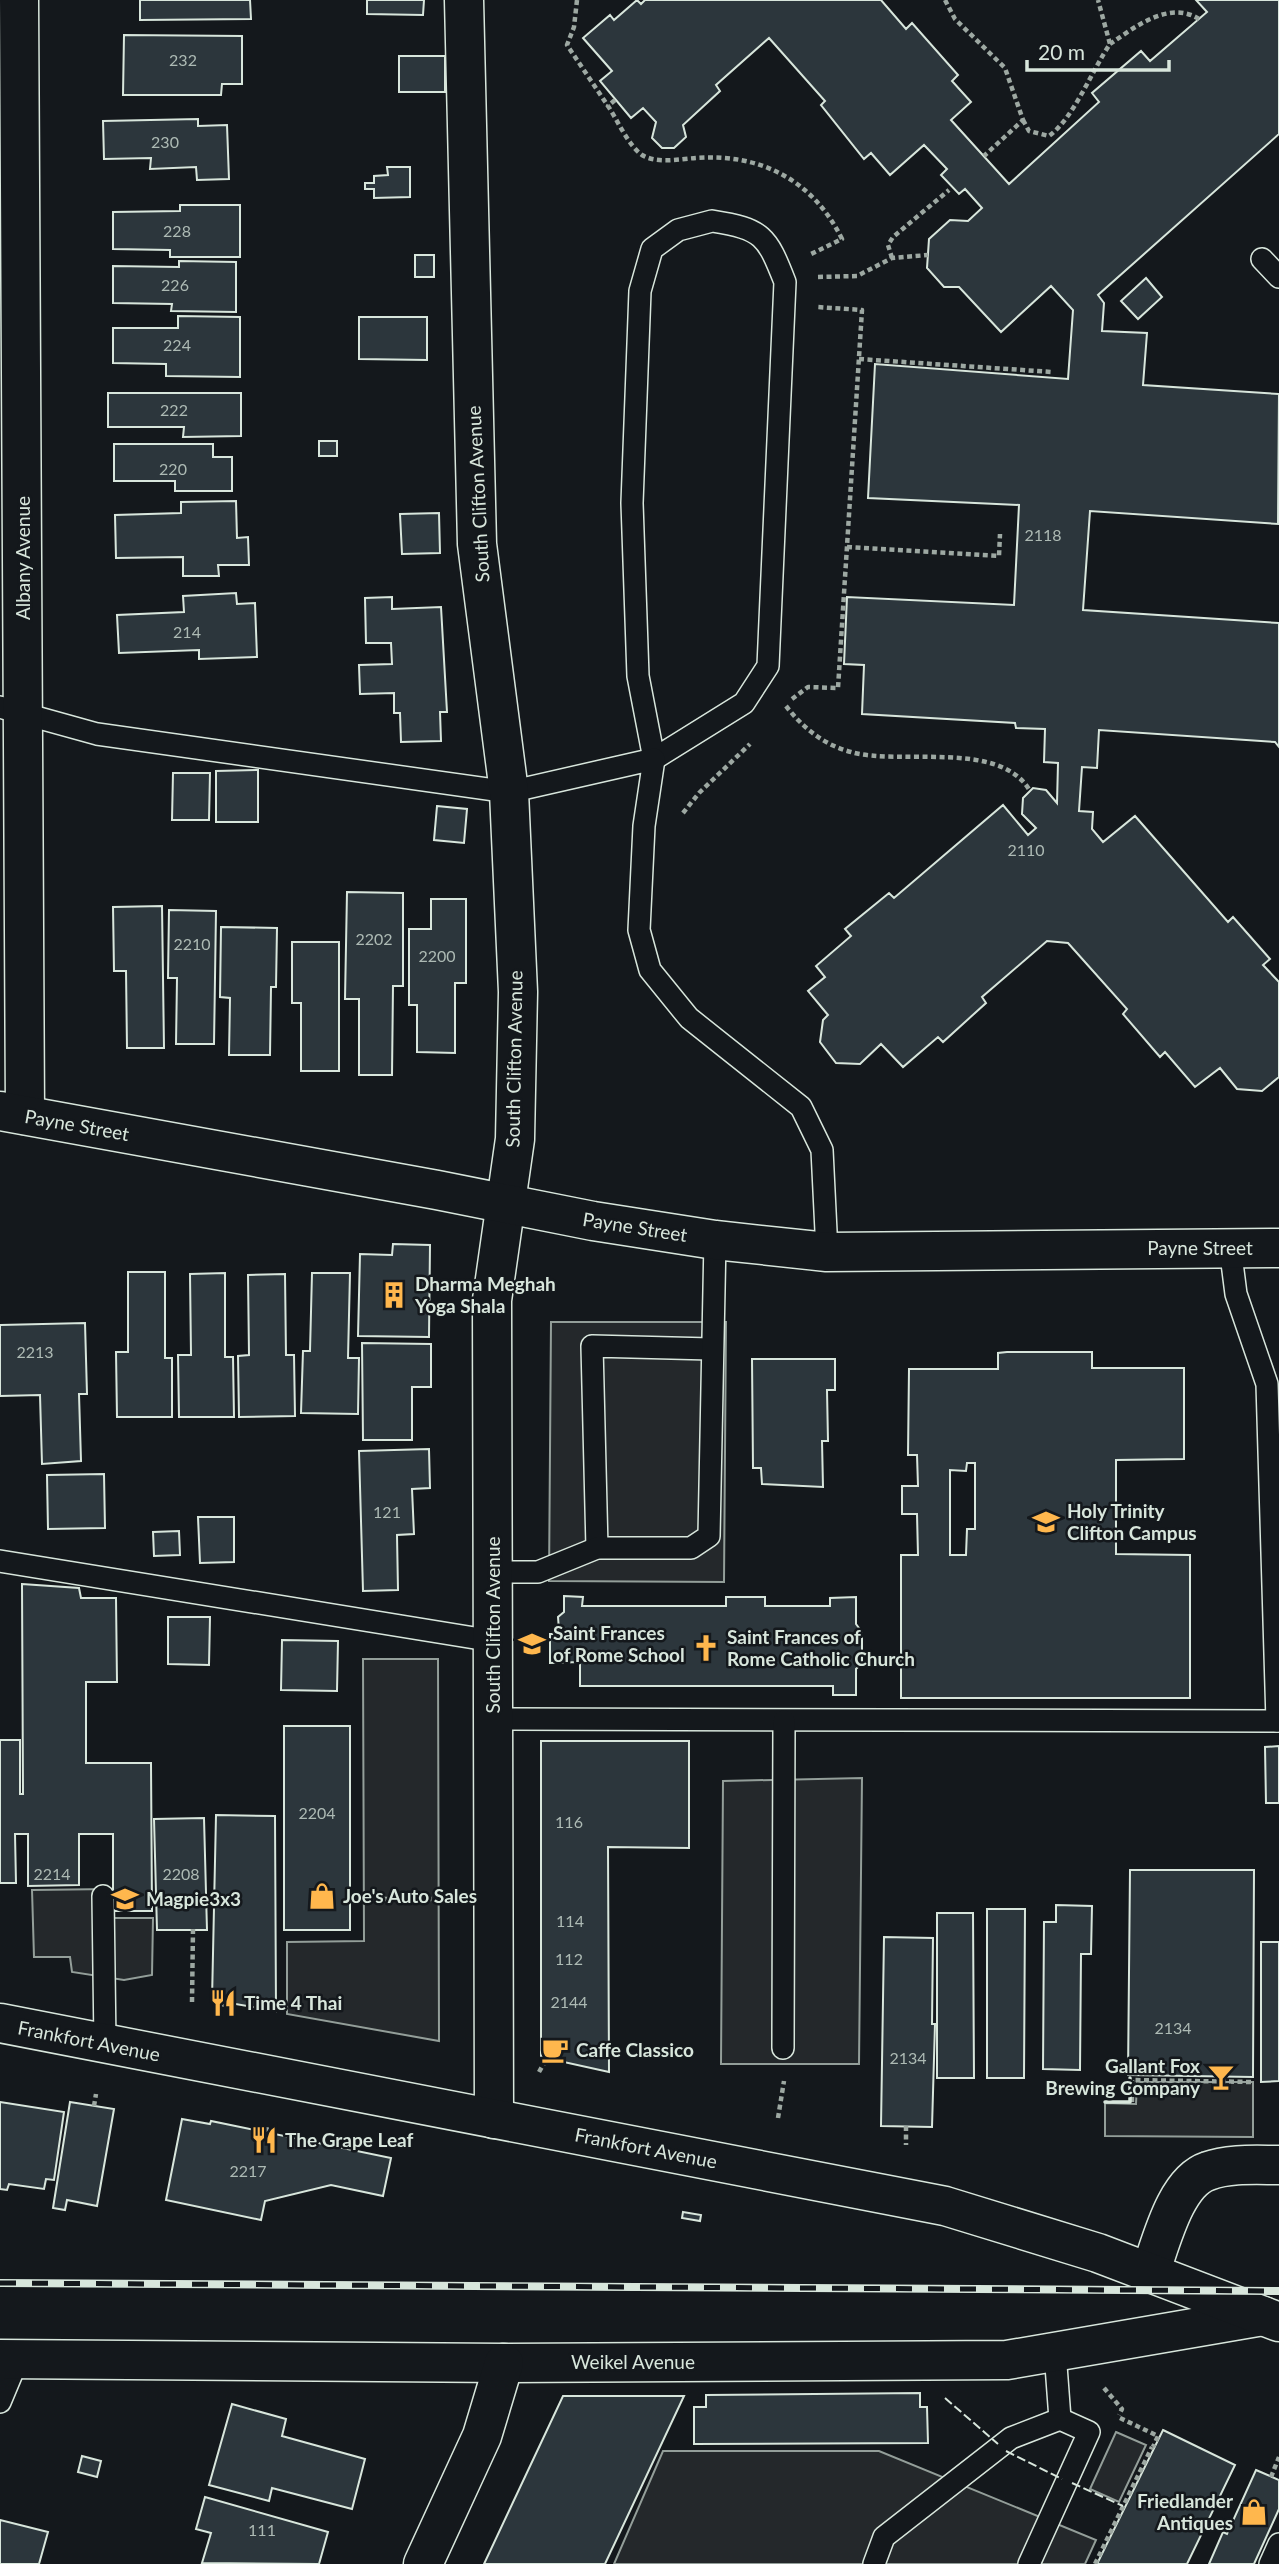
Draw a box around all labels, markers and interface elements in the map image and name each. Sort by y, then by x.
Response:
scale bar [1027,28,1169,72]
text: 20 m [1038,39,1085,64]
house number: 232 [169,50,197,69]
house number: 230 [151,132,179,151]
house number: 228 [163,221,191,240]
house number: 226 [161,275,189,294]
house number: 224 [163,335,191,354]
house number: 222 [160,400,188,419]
street label: South Clifton Avenue [461,405,494,583]
house number: 220 [159,459,187,478]
street label: Albany Avenue [11,496,34,620]
house number: 2118 [1024,525,1062,544]
house number: 214 [173,622,201,641]
house number: 2110 [1007,840,1045,859]
house number: 2202 [355,929,393,948]
house number: 2210 [173,934,211,953]
house number: 2200 [418,946,456,965]
street label: South Clifton Avenue [500,970,527,1148]
street label: Payne Street [23,1104,131,1145]
street label: Payne Street [581,1207,689,1246]
street label: Payne Street [1147,1236,1253,1259]
place label: Dharma Meghah Yoga Shala [414,1272,556,1317]
building icon: Dharma Meghah Yoga Shala [379,1280,409,1310]
house number: 2213 [16,1342,54,1361]
place label: Holy Trinity Clifton Campus [1067,1499,1197,1544]
house number: 121 [373,1502,401,1521]
school or university icon: Holy Trinity Clifton Campus [1031,1507,1061,1537]
street label: South Clifton Avenue [481,1536,504,1714]
place label: Saint Frances of Rome School [553,1621,685,1666]
place label: Saint Frances of Rome Catholic Church [727,1625,915,1670]
school or university icon: Saint Frances of Rome School [517,1629,547,1659]
church icon: Saint Frances of Rome Catholic Church [691,1633,721,1663]
house number: 2204 [298,1803,336,1822]
house number: 116 [555,1812,583,1831]
house number: 2214 [33,1864,71,1883]
house number: 2208 [162,1864,200,1883]
shop icon: Joe's Auto Sales [307,1881,337,1911]
school or university icon: Magpie3x3 [110,1884,140,1914]
place label: Joe's Auto Sales [343,1884,477,1907]
place label: Magpie3x3 [146,1887,241,1910]
house number: 114 [556,1911,584,1930]
house number: 112 [555,1949,583,1968]
restaurant icon: Time 4 Thai [208,1988,238,2018]
place label: Time 4 Thai [244,1991,342,2014]
house number: 2144 [550,1992,588,2011]
street label: Frankfort Avenue [16,2015,162,2066]
house number: 2134 [1154,2018,1192,2037]
cafe icon: Caffe Classico [540,2035,570,2065]
place label: Caffe Classico [576,2038,694,2061]
house number: 2134 [889,2048,927,2067]
place label: Gallant Fox Brewing Company [1045,2054,1201,2099]
bar icon: Gallant Fox Brewing Company [1206,2062,1236,2092]
street label: Frankfort Avenue [573,2122,719,2173]
restaurant icon: The Grape Leaf [249,2125,279,2155]
place label: The Grape Leaf [285,2128,414,2151]
house number: 2217 [229,2161,267,2180]
street label: Weikel Avenue [571,2350,695,2373]
place label: Friedlander Antiques [1137,2489,1234,2534]
shop icon: Friedlander Antiques [1239,2497,1269,2527]
house number: 111 [248,2520,276,2539]

